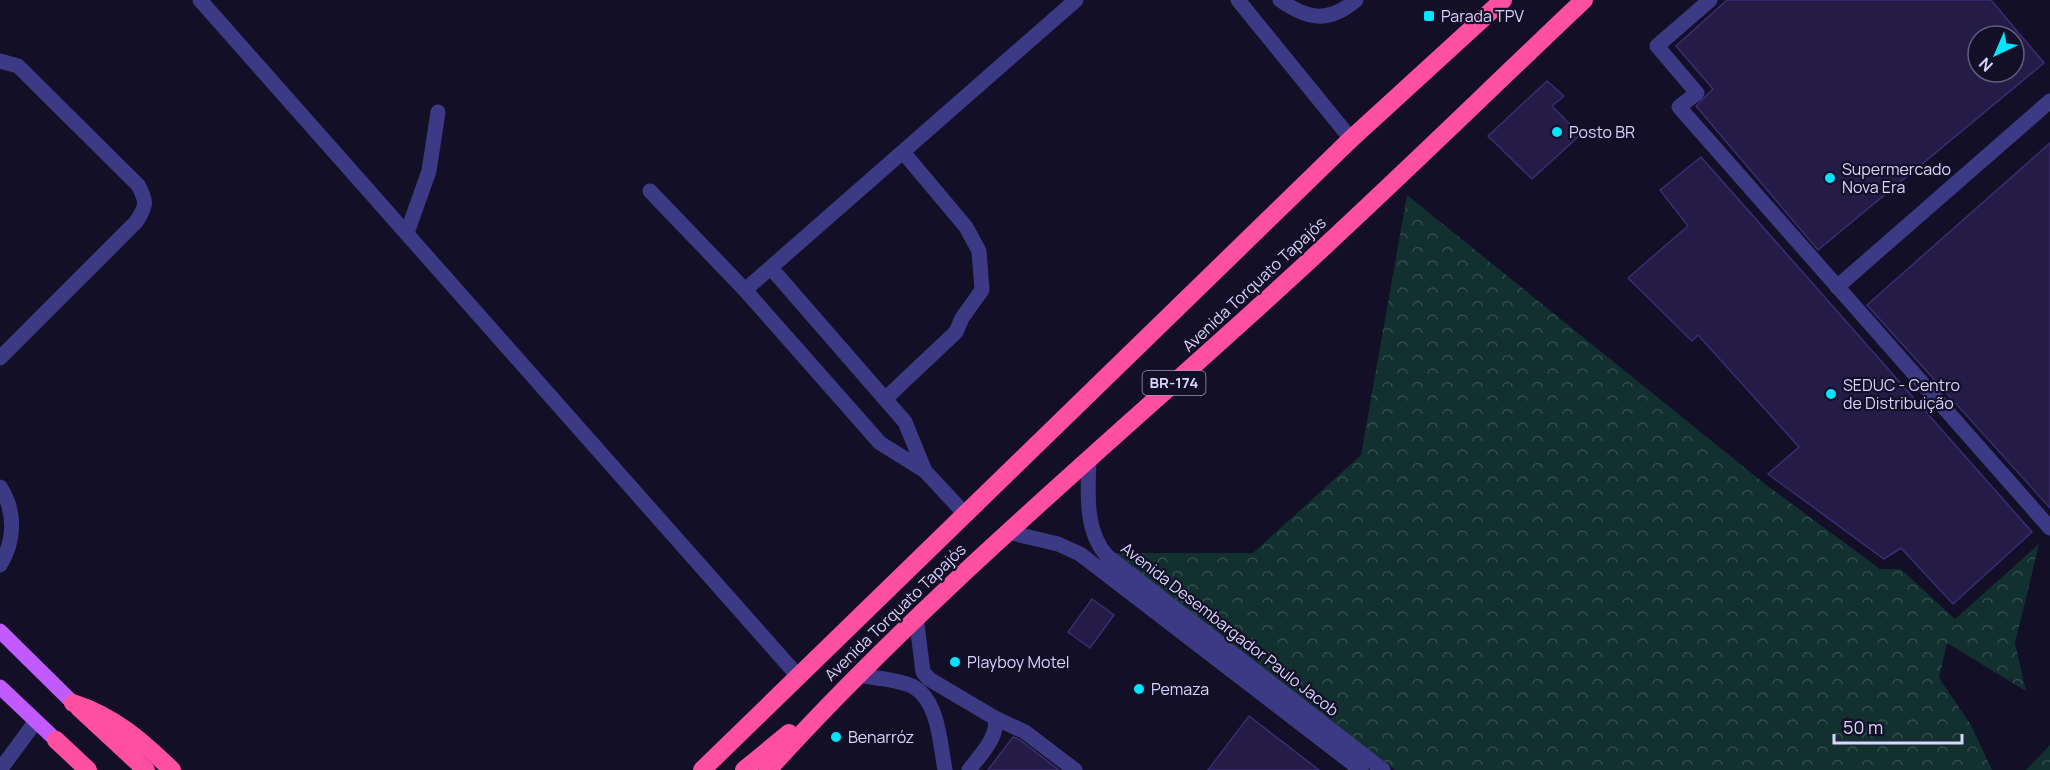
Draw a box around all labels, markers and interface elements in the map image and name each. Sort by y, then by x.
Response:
place label: Parada TPV [1441,5,1524,27]
marker: Parada TPV [1422,9,1436,23]
north arrow [1966,24,2026,84]
text: N [1974,53,1997,77]
place label: Posto BR [1569,121,1635,143]
marker: Posto BR [1550,125,1564,139]
place label: Supermercado Nova Era [1842,158,1951,198]
marker: Supermercado Nova Era [1823,171,1837,185]
street label: Avenida Torquato Tapajós [1177,212,1331,356]
road number: BR-174 [1142,371,1206,395]
place label: SEDUC - Centro de Distribuição [1843,374,1960,414]
marker: SEDUC - Centro de Distribuição [1824,387,1838,401]
street label: Avenida Desembargador Paulo Jacob [1117,537,1343,721]
street label: Avenida Torquato Tapajós [819,539,971,685]
place label: Playboy Motel [967,651,1070,673]
marker: Playboy Motel [948,655,962,669]
place label: Pemaza [1151,678,1209,700]
marker: Pemaza [1132,682,1146,696]
scale bar [1834,707,1962,745]
text: 50 m [1843,715,1883,739]
place label: Benarróz [848,726,914,748]
marker: Benarróz [829,730,843,744]

